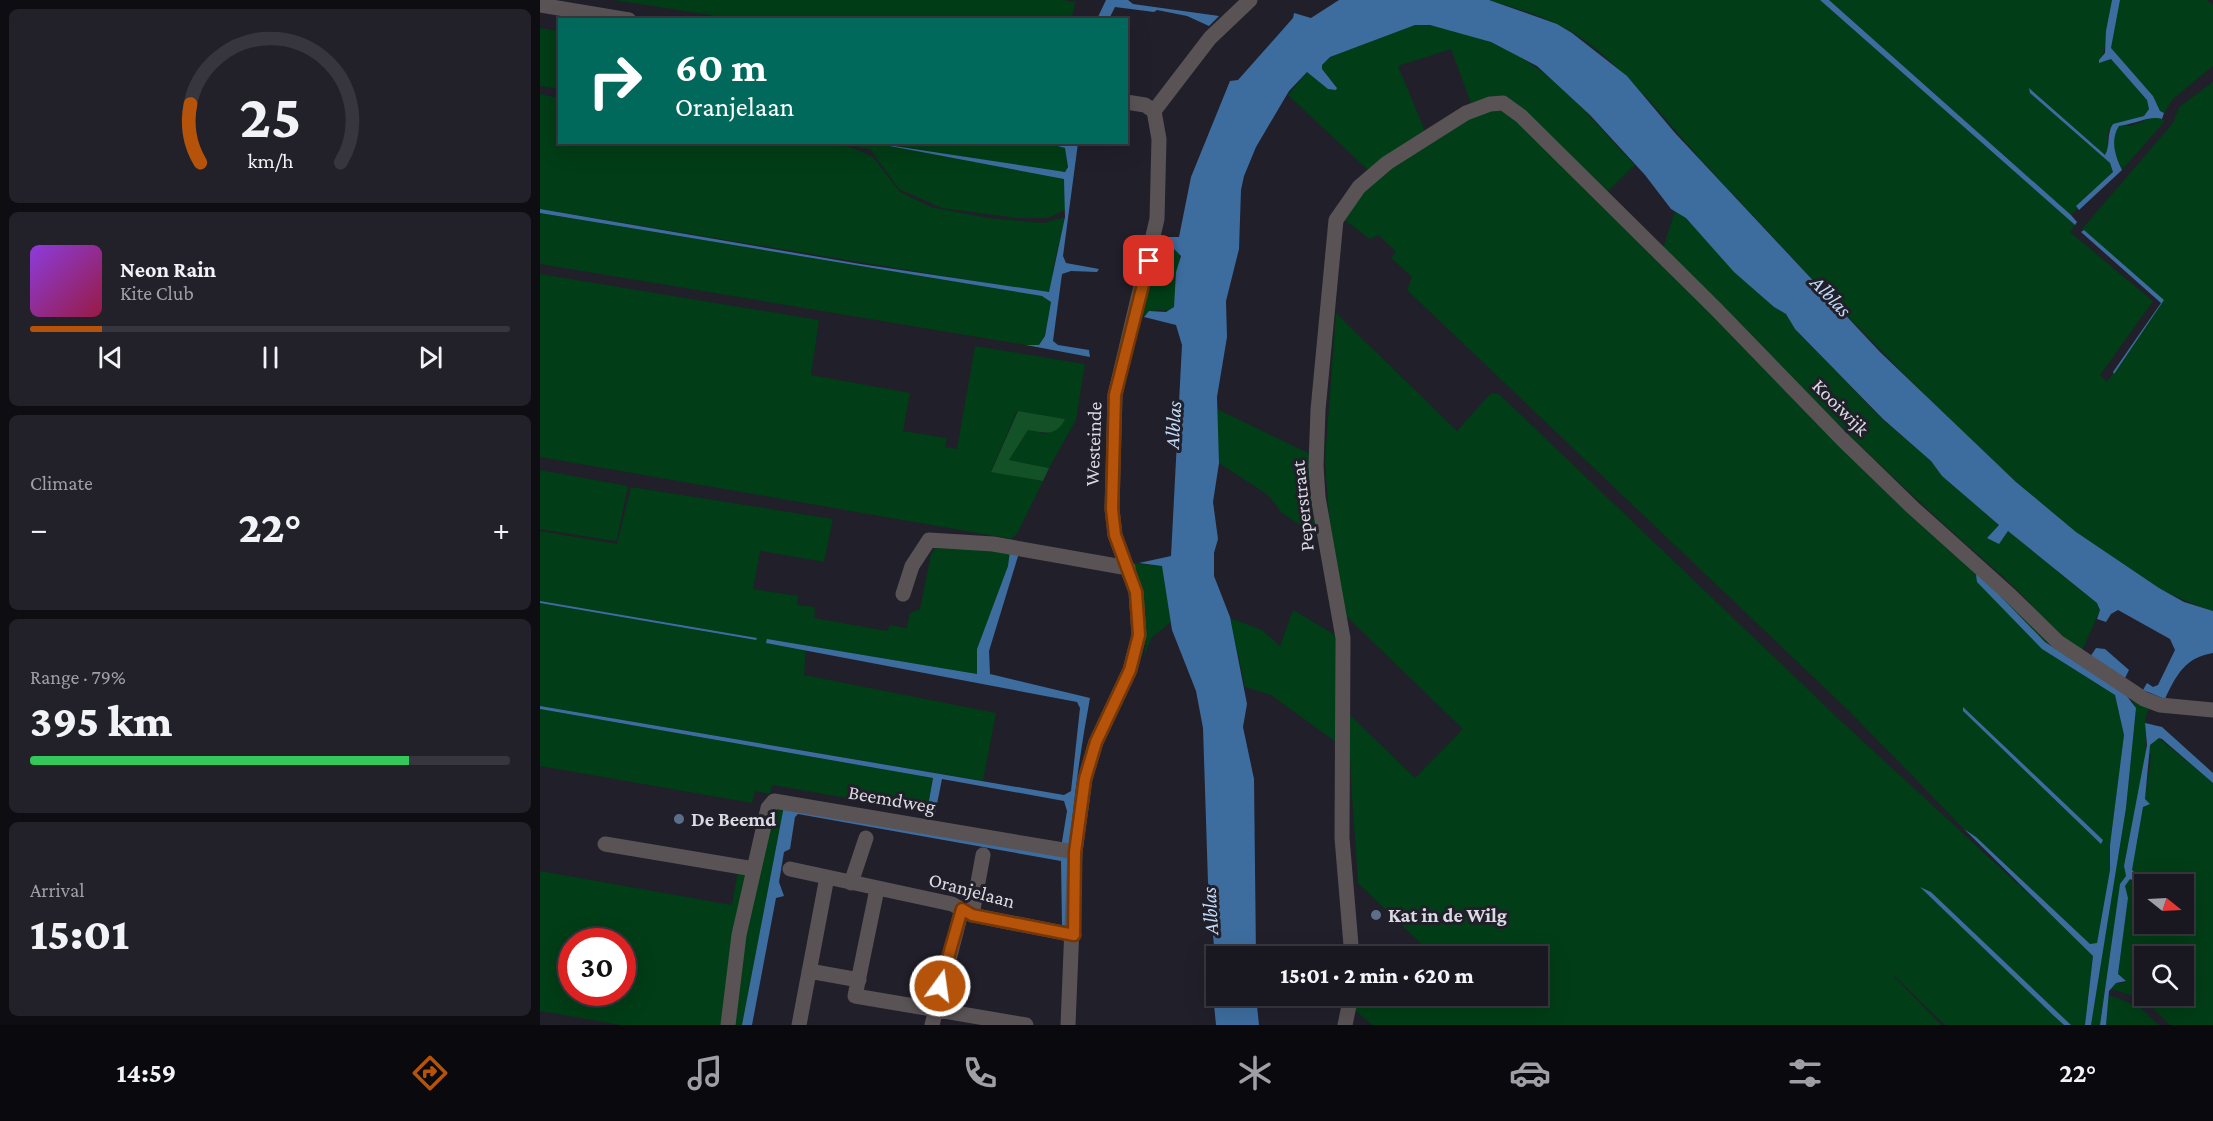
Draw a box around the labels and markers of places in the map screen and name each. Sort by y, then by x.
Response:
pin [1123,235,1174,286]
place label: De Beemd [691,808,776,830]
marker: De Beemd [672,812,686,826]
place label: Kat in de Wilg [1388,904,1507,926]
marker: Kat in de Wilg [1369,908,1383,922]

